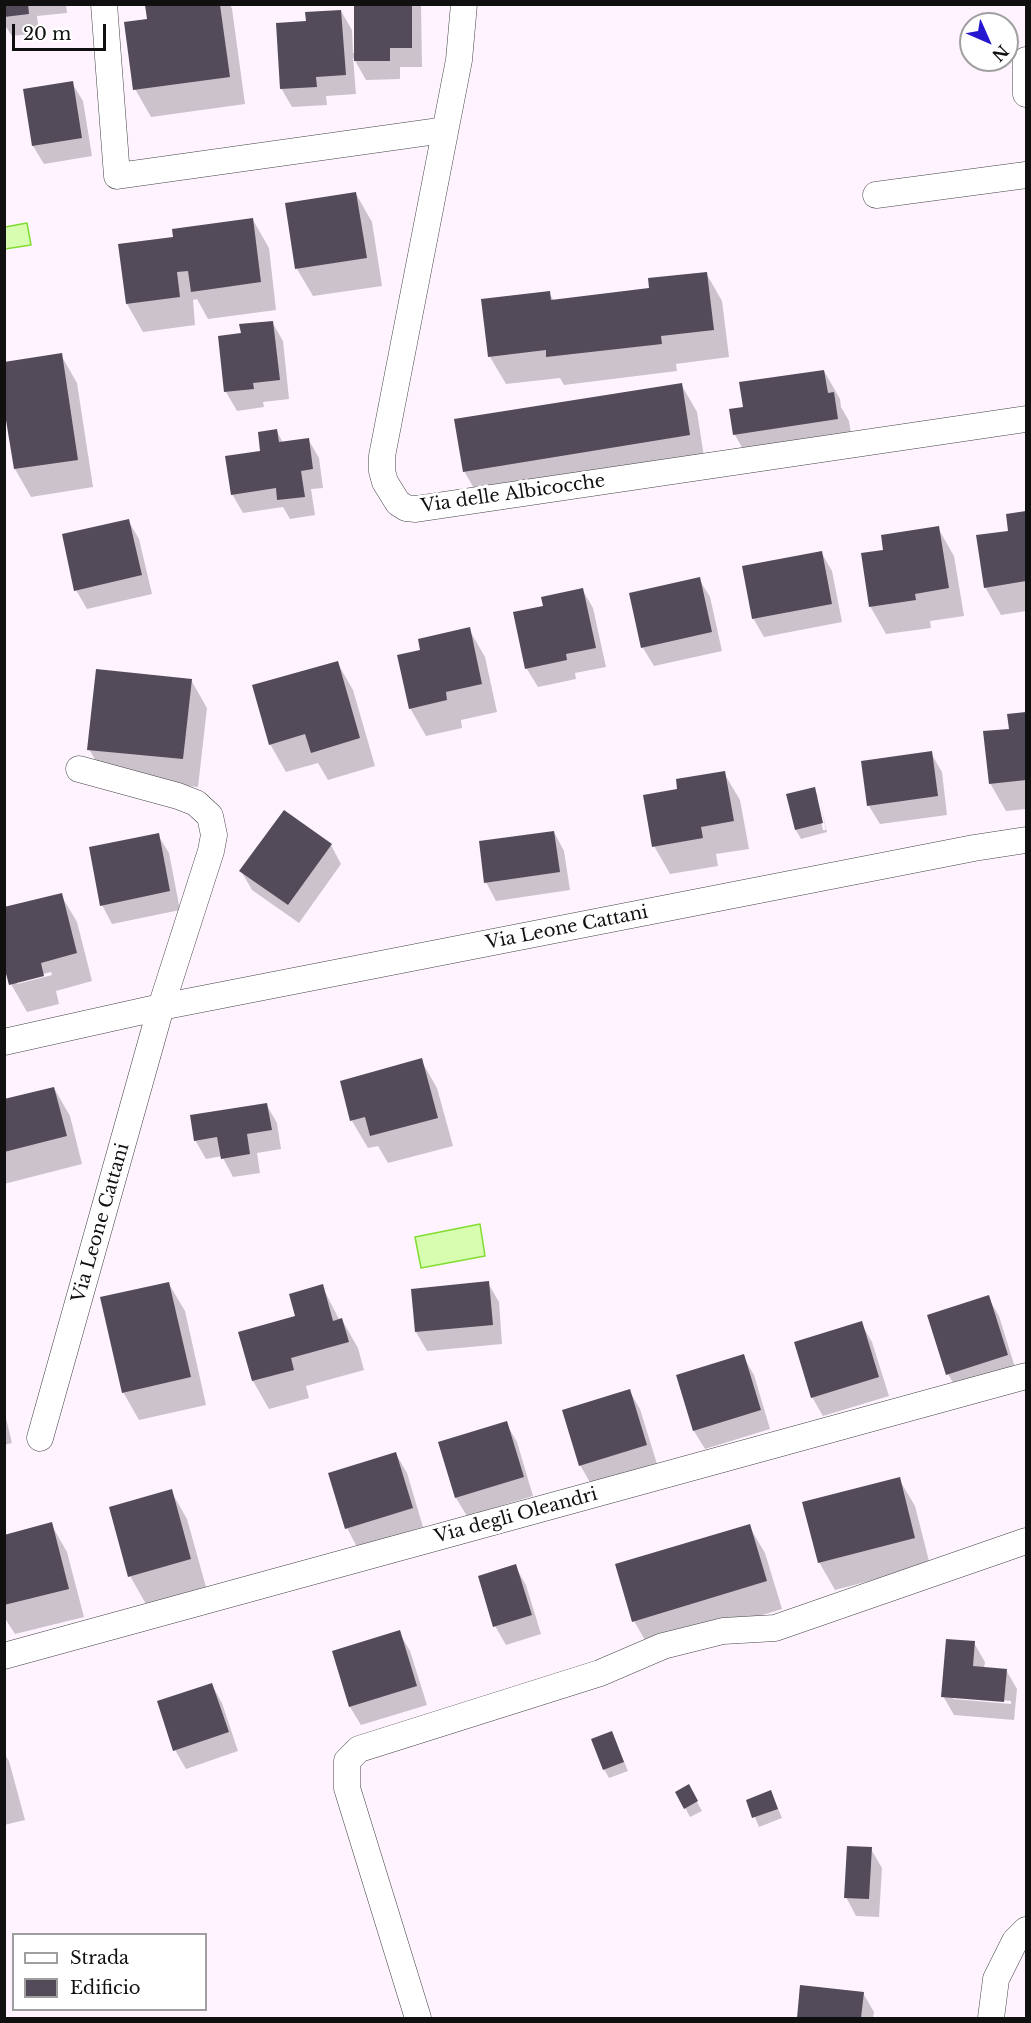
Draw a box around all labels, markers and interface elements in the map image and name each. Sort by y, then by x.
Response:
scale bar [15,12,110,50]
north arrow [959,12,1019,72]
text: 20 m [23,23,71,45]
text: N [988,41,1013,66]
street label: Via delle Albicocche [419,470,607,518]
street label: Via Leone Cattani [484,902,650,954]
street label: Via Leone Cattani [68,1141,134,1305]
street label: Via degli Oleandri [432,1484,600,1548]
legend [12,1933,207,2011]
text: Strada [70,1947,129,1969]
text: Edificio [70,1977,141,1999]

